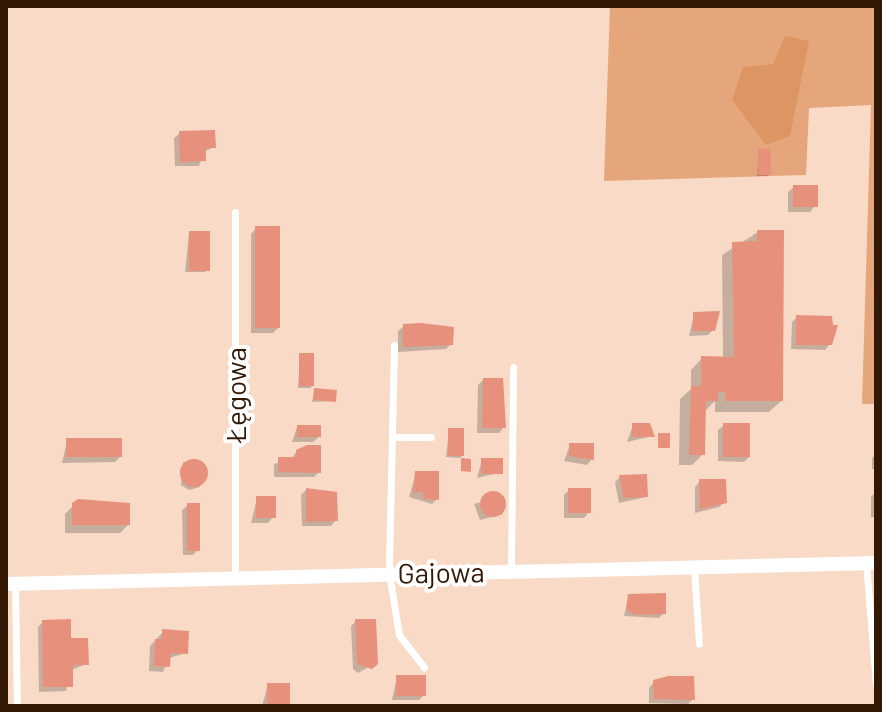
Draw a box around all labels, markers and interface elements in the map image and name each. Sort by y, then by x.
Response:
street label: Łęgowa [218,347,252,443]
street label: Gajowa [397,554,485,590]

